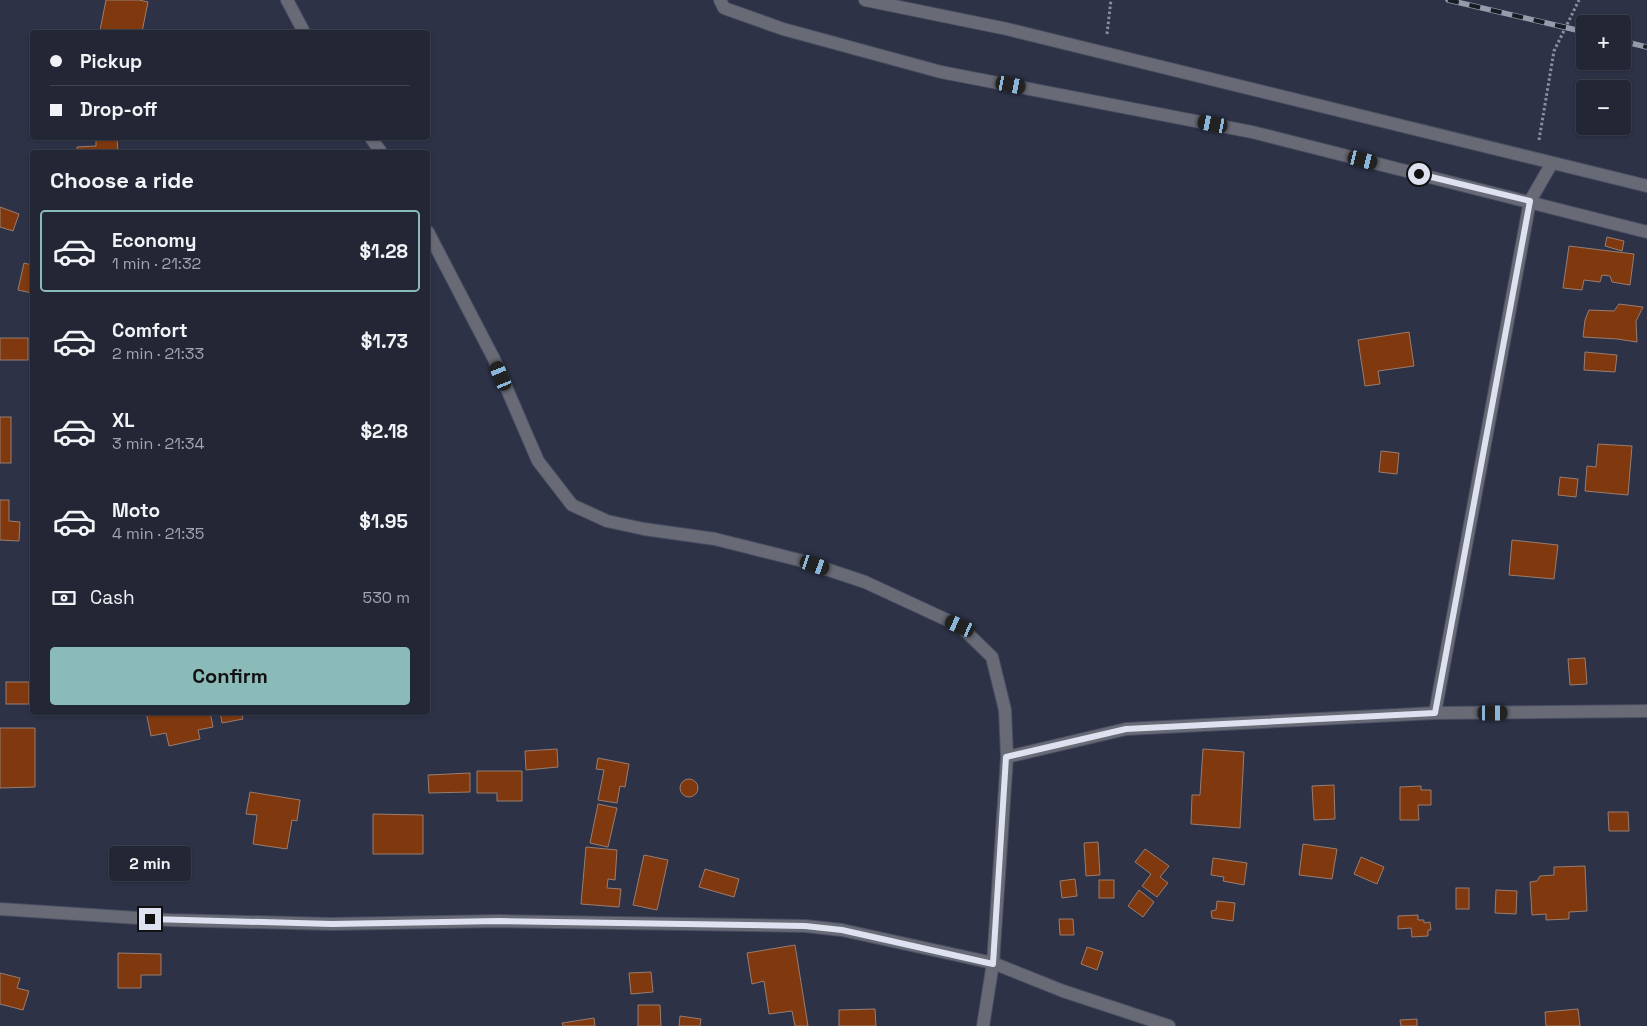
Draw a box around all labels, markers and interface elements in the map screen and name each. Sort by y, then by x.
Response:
map controls [1576,15,1631,135]
button: + [1576,15,1631,70]
text: Pickup [80,49,142,74]
car [994,75,1027,95]
button: − [1576,80,1631,135]
text: Drop-off [80,97,158,122]
car [1196,114,1229,134]
car [1346,149,1379,171]
route start [1408,163,1430,185]
text: Choose a ride [50,166,194,194]
text: Economy [112,228,196,253]
icon: car [52,229,97,274]
text: $1.28 [360,239,408,264]
text: 1 min · 21:32 [112,253,201,274]
text: Comfort [112,318,188,343]
icon: car [52,319,97,364]
text: $1.73 [361,329,408,354]
text: 2 min · 21:33 [112,343,204,364]
car [488,359,513,393]
text: XL [112,408,135,433]
icon: car [52,409,97,454]
text: $2.18 [361,419,408,444]
text: 3 min · 21:34 [112,433,205,454]
text: Moto [112,498,160,523]
icon: car [52,499,97,544]
text: $1.95 [359,509,408,534]
text: 4 min · 21:35 [112,523,204,544]
car [798,553,831,577]
icon: cash [50,584,78,612]
text: Cash [90,585,135,610]
text: 530 m [363,587,410,608]
car [943,613,976,639]
button: Confirm [50,647,410,705]
car [1478,706,1508,721]
callout: 2 min [109,846,191,882]
text: 2 min [129,853,171,874]
route end [139,908,161,930]

